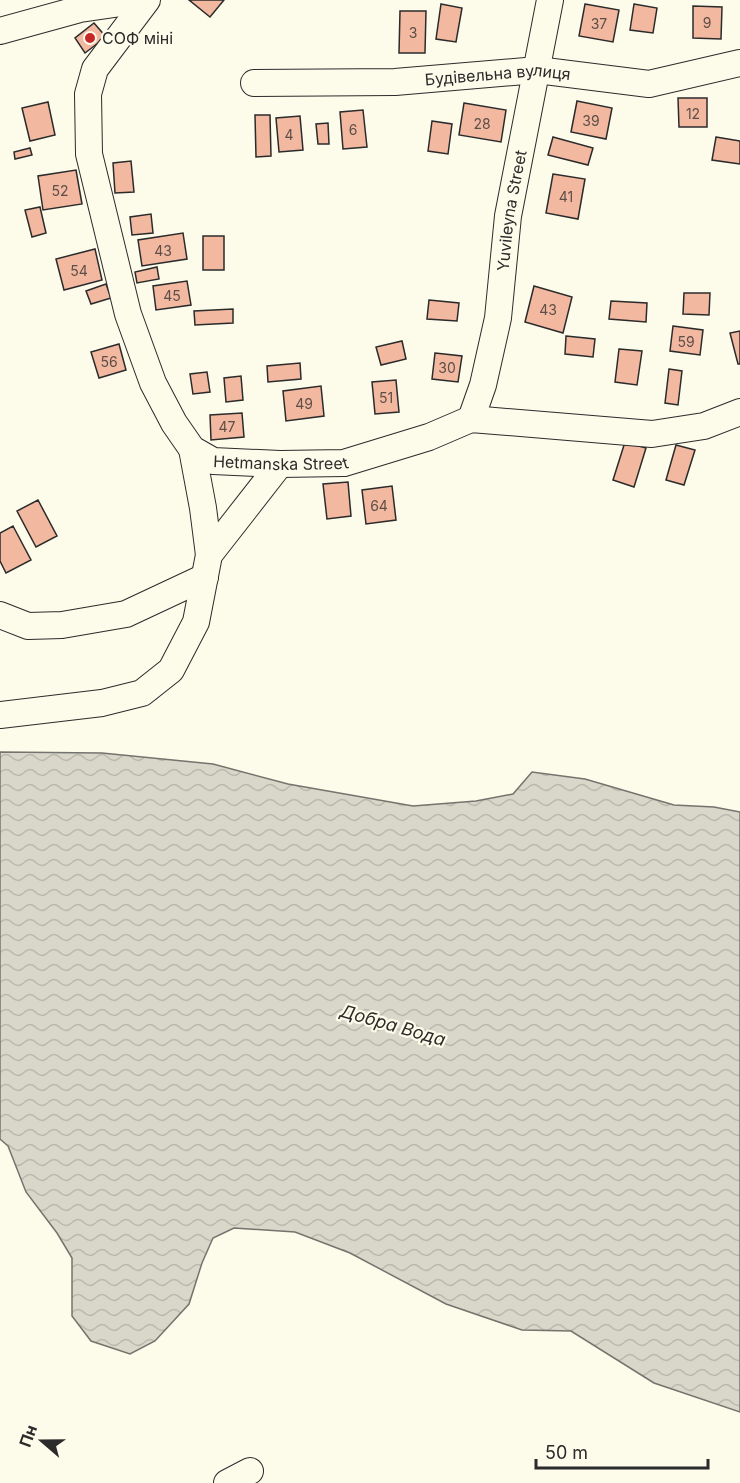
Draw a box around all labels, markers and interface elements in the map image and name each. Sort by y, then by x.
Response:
house number: 9 [703,14,711,31]
house number: 37 [591,15,607,32]
house number: 3 [409,24,417,41]
place label: СОФ міні [102,28,173,48]
marker: СОФ міні [83,31,97,45]
street label: Будівельна вулиця [424,60,572,89]
house number: 12 [686,105,700,122]
house number: 39 [582,112,600,129]
house number: 28 [473,115,491,132]
house number: 6 [349,121,357,138]
house number: 4 [284,126,294,143]
street label: Yuvileyna Street [493,148,531,272]
house number: 52 [51,182,69,199]
house number: 41 [559,188,573,205]
house number: 43 [154,242,172,259]
house number: 54 [70,262,88,279]
house number: 45 [163,287,181,304]
house number: 43 [539,301,557,318]
house number: 59 [677,333,695,350]
house number: 56 [100,353,118,370]
house number: 30 [438,359,456,376]
house number: 51 [379,389,393,406]
house number: 49 [295,395,313,412]
house number: 47 [219,418,236,435]
street label: Hetmanska Street [213,451,351,474]
house number: 64 [370,497,388,514]
water label: Добра Вода [337,1000,448,1050]
north arrow [12,1411,72,1471]
text: Пн [15,1422,41,1450]
scale bar [536,1432,708,1470]
text: 50 m [545,1442,588,1463]

